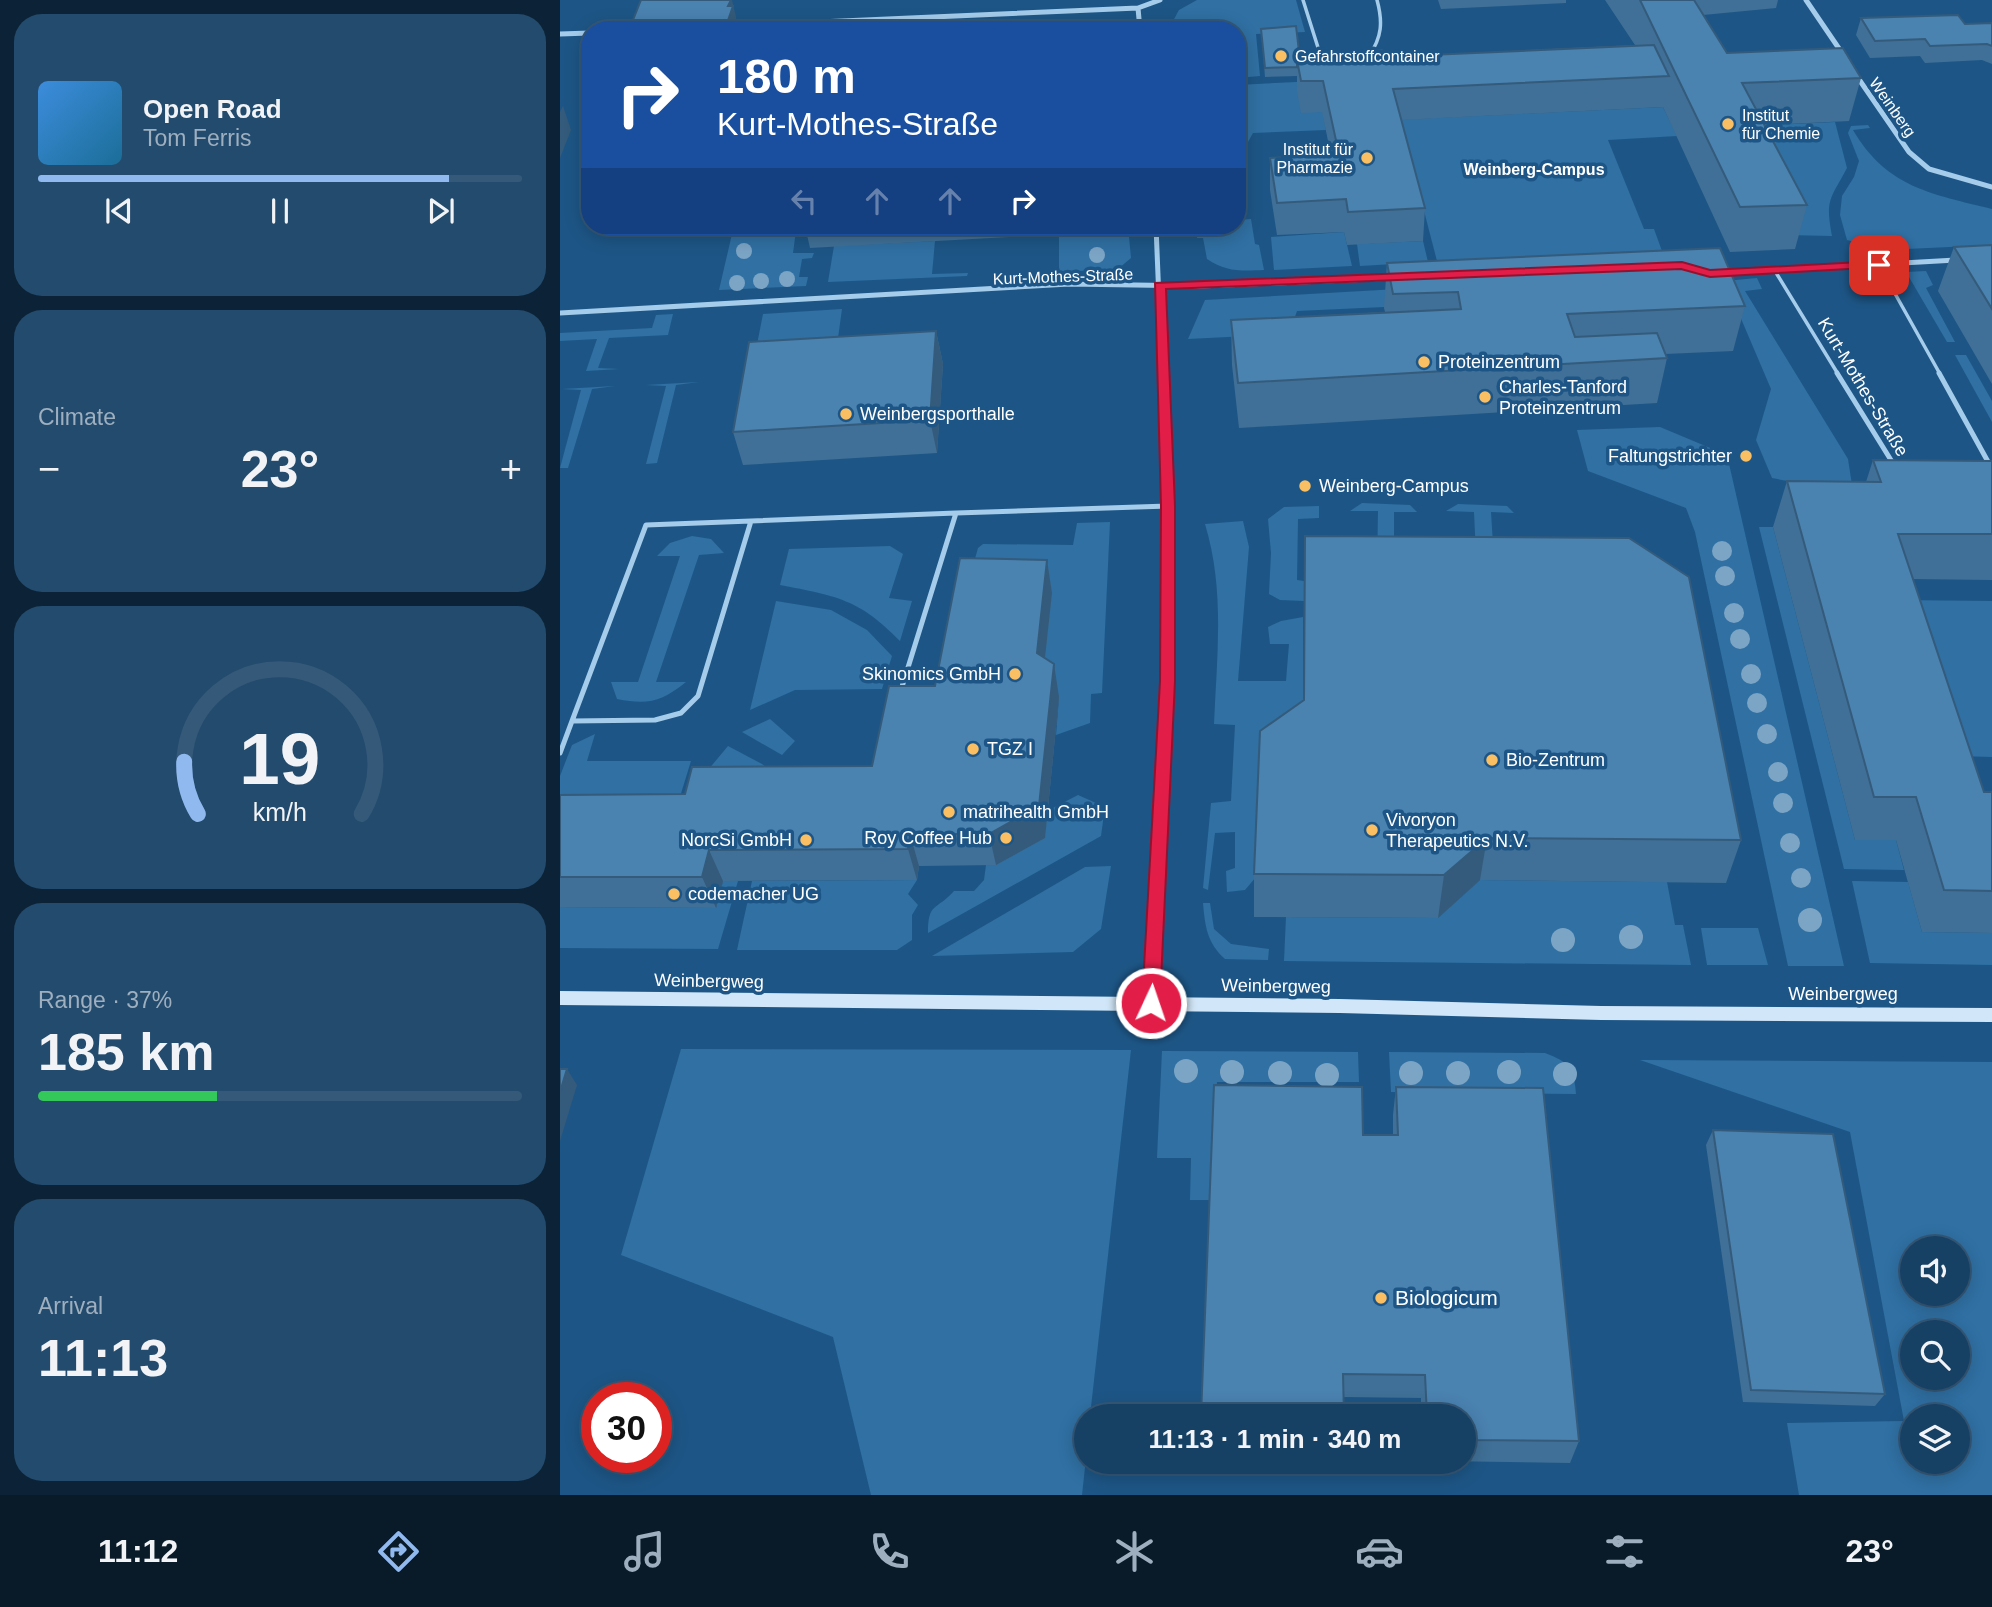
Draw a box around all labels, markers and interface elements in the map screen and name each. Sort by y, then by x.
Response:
marker: Gefahrstoffcontainer [1273,48,1289,64]
place label: Gefahrstoffcontainer [1295,48,1440,65]
icon: right [602,49,693,140]
text: 180 m [717,49,856,103]
street label: Weinberg [1866,74,1919,140]
text: Open Road [143,94,282,124]
text: Kurt-Mothes-Straße [717,106,998,142]
place label: Institut für Chemie [1742,107,1820,142]
marker: Institut für Chemie [1720,116,1736,132]
text: Tom Ferris [143,125,252,151]
place label: Institut für Pharmazie [1277,141,1354,176]
marker: Institut für Pharmazie [1359,150,1375,166]
district label: Weinberg-Campus [1463,161,1605,178]
icon: left [785,182,823,220]
icon: ahead [858,182,896,220]
icon: ahead [931,182,969,220]
icon: right [1004,182,1042,220]
icon: previous [100,192,138,230]
icon: pause [261,192,299,230]
icon: next [422,192,460,230]
pin [1849,235,1909,295]
icon: arrive [1860,246,1898,284]
street label: Kurt-Mothes-Straße [993,266,1134,287]
street label: Kurt-Mothes-Straße [1814,314,1912,460]
place label: Proteinzentrum [1438,352,1560,372]
marker: Proteinzentrum [1416,354,1432,370]
place label: Charles-Tanford Proteinzentrum [1499,377,1627,418]
marker: Charles-Tanford Proteinzentrum [1477,389,1493,405]
text: Climate [38,404,116,430]
place label: Weinbergsporthalle [860,404,1015,424]
marker: Weinbergsporthalle [838,406,854,422]
text: 23° [241,440,319,498]
place label: Faltungstrichter [1608,446,1732,466]
text: − [38,448,60,490]
text: + [500,448,522,490]
marker: Faltungstrichter [1738,448,1754,464]
place label: Weinberg-Campus [1319,476,1469,496]
marker: Weinberg-Campus [1297,478,1313,494]
place label: Skinomics GmbH [862,664,1001,684]
marker: Skinomics GmbH [1007,666,1023,682]
text: 19 [240,718,320,799]
place label: TGZ I [987,739,1033,759]
marker: TGZ I [965,741,981,757]
place label: Bio-Zentrum [1506,750,1605,770]
marker: Bio-Zentrum [1484,752,1500,768]
text: km/h [253,797,307,825]
place label: matrihealth GmbH [963,802,1109,822]
marker: matrihealth GmbH [941,804,957,820]
place label: Vivoryon Therapeutics N.V. [1386,810,1528,851]
marker: Vivoryon Therapeutics N.V. [1364,822,1380,838]
place label: Roy Coffee Hub [864,828,992,848]
place label: NorcSi GmbH [681,830,792,850]
marker: Roy Coffee Hub [998,830,1014,846]
marker: NorcSi GmbH [798,832,814,848]
place label: codemacher UG [688,884,819,904]
marker: codemacher UG [666,886,682,902]
position arrow [1114,966,1188,1040]
street label: Weinbergweg [654,970,764,992]
street label: Weinbergweg [1221,975,1331,997]
street label: Weinbergweg [1788,984,1898,1004]
text: Range · 37% [38,987,172,1013]
text: 185 km [38,1023,214,1081]
map controls [1900,1236,1970,1474]
button: sound [1900,1236,1970,1306]
place label: Biologicum [1395,1286,1498,1309]
marker: Biologicum [1373,1290,1389,1306]
text: Arrival [38,1293,103,1319]
button: search [1900,1320,1970,1390]
text: 11:13 [38,1329,168,1387]
speed limit sign: 30 [581,1382,672,1473]
button: layers [1900,1404,1970,1474]
text: 11:13 · 1 min · 340 m [1149,1424,1401,1454]
icon: directions [374,1527,423,1576]
icon: music [620,1527,669,1576]
icon: phone [865,1527,914,1576]
icon: climate [1110,1527,1159,1576]
icon: car [1355,1527,1404,1576]
icon: filters [1600,1527,1649,1576]
text: 11:12 [98,1533,178,1569]
text: 23° [1845,1533,1894,1569]

